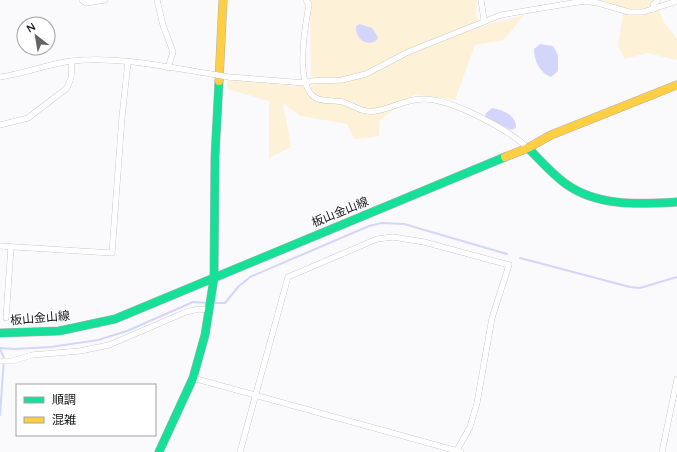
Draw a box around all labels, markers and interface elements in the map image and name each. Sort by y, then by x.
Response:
north arrow [16,16,56,56]
text: N [24,19,38,36]
street label: 板山金山線 [309,193,370,230]
street label: 板山金山線 [9,307,71,328]
legend [16,384,156,436]
text: 順調 [52,392,76,407]
text: 混雑 [52,412,76,427]

